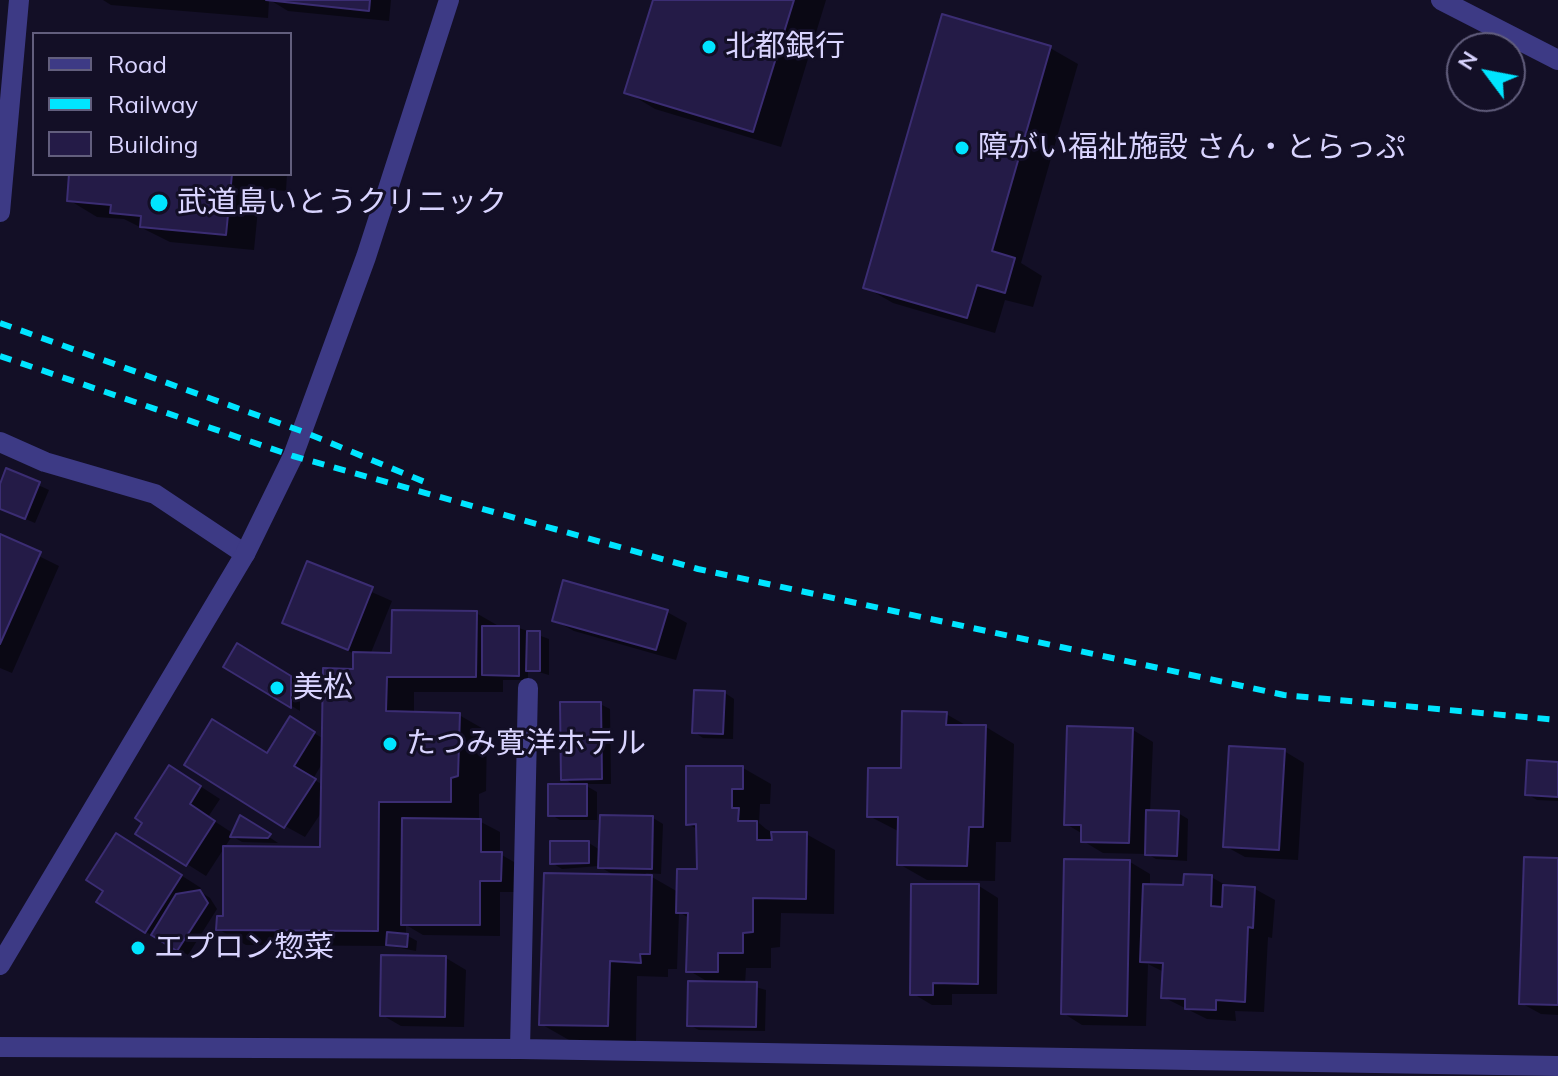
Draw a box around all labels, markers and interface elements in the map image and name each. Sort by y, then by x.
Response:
place label: 北都銀行 [725,29,845,65]
legend [32,32,292,176]
north arrow [1446,32,1526,112]
marker: 北都銀行 [700,38,718,56]
text: N [1451,46,1484,75]
text: Road [108,49,167,79]
text: Railway [108,89,198,119]
text: Building [108,129,198,159]
place label: 障がい福祉施設 さん・とらっぷ [978,130,1406,166]
marker: 障がい福祉施設 さん・とらっぷ [953,139,971,157]
place label: 武道島いとうクリニック [177,185,507,221]
marker: 武道島いとうクリニック [148,192,170,214]
place label: 美松 [293,670,353,706]
marker: 美松 [268,679,286,697]
place label: たつみ寛洋ホテル [406,726,646,762]
marker: たつみ寛洋ホテル [381,735,399,753]
place label: エプロン惣菜 [154,930,334,966]
marker: エプロン惣菜 [129,939,147,957]

